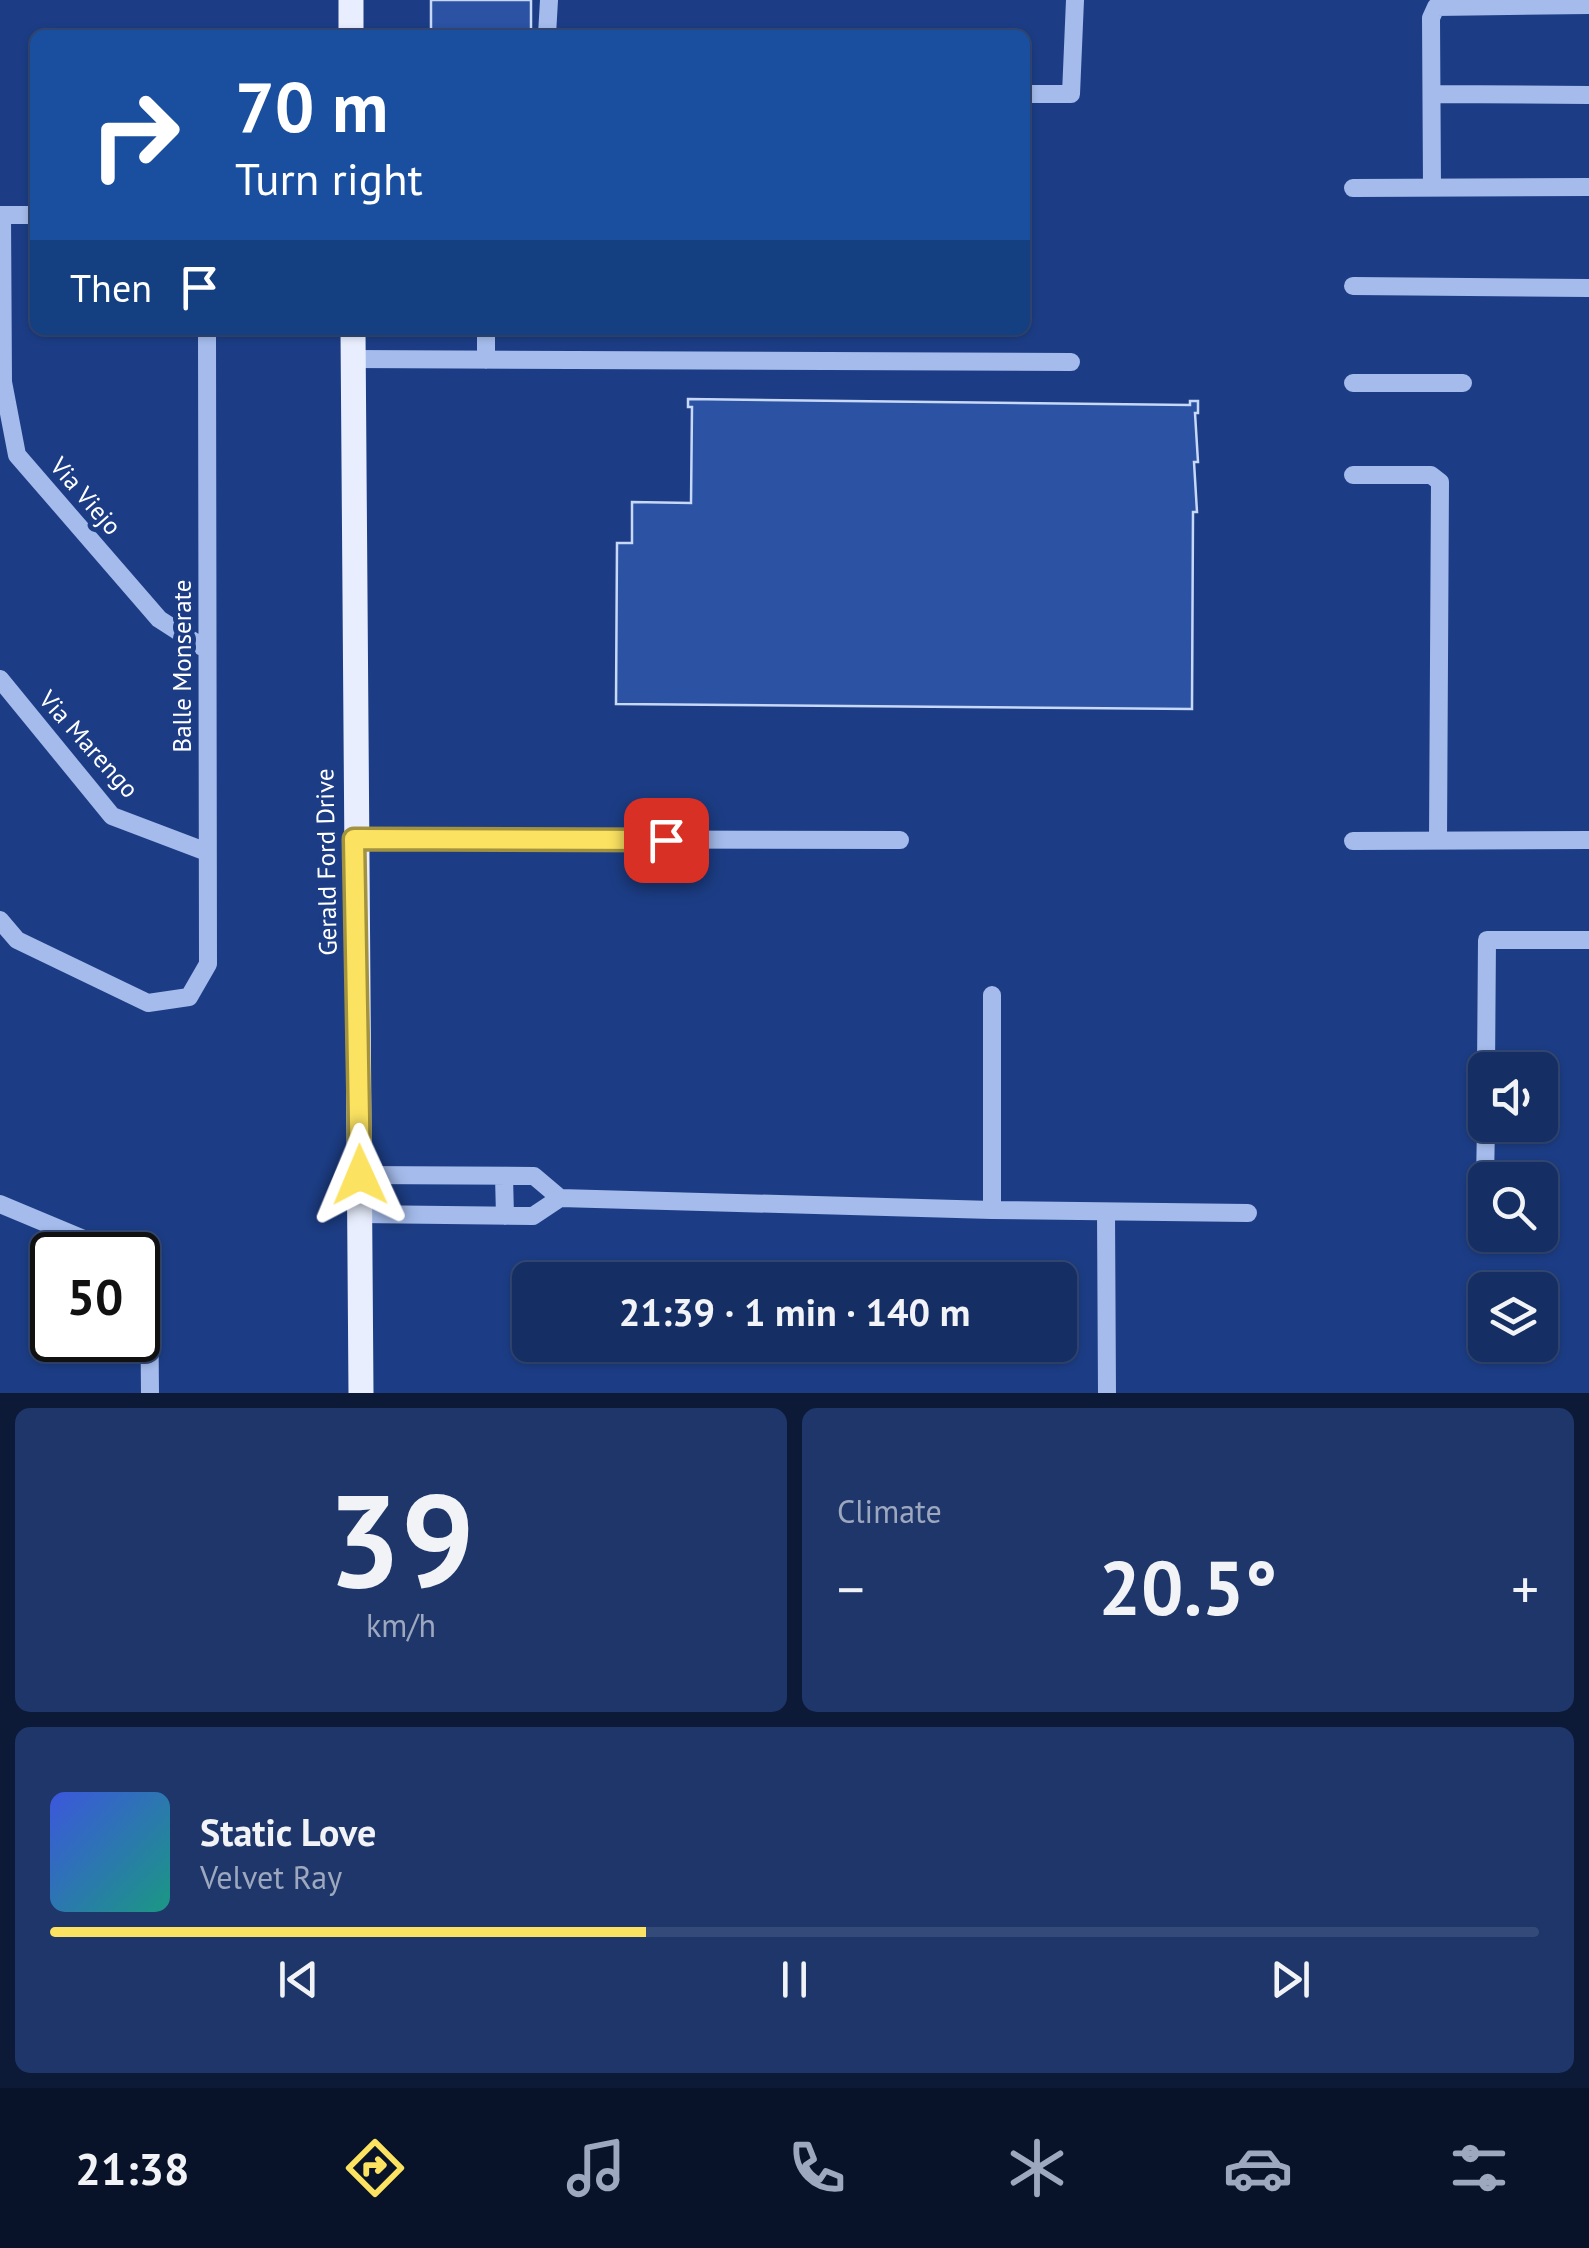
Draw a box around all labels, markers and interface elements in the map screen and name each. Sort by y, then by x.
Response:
text: 70 m [235,61,388,151]
icon: right [70,70,200,200]
text: Turn right [235,149,423,207]
icon: arrive [172,260,227,315]
text: Then [70,263,152,312]
street label: Via Viejo [43,450,129,542]
street label: Balle Monserate [166,580,198,752]
street label: Via Marengo [32,683,146,804]
street label: Gerald Ford Drive [308,768,344,956]
pin [624,798,709,883]
icon: arrive [639,813,694,868]
map controls [1468,1052,1558,1362]
button: sound [1468,1052,1558,1142]
position arrow [308,1123,412,1227]
button: search [1468,1162,1558,1252]
speed limit sign: 50 [30,1232,160,1362]
button: layers [1468,1272,1558,1362]
text: 21:39 · 1 min · 140 m [619,1287,970,1336]
text: 39 [327,1455,475,1623]
text: Climate [837,1490,942,1532]
text: 20.5° [1099,1539,1277,1636]
text: − [837,1553,865,1624]
text: + [1511,1553,1539,1624]
text: km/h [366,1604,436,1646]
text: Static Love [200,1807,376,1856]
text: Velvet Ray [200,1856,342,1898]
icon: previous [271,1952,326,2007]
icon: pause [767,1952,822,2007]
icon: next [1263,1952,1318,2007]
icon: directions [340,2133,410,2203]
icon: music [561,2133,631,2203]
icon: phone [782,2133,852,2203]
icon: climate [1002,2133,1072,2203]
icon: car [1223,2133,1293,2203]
icon: filters [1444,2133,1514,2203]
text: 21:38 [75,2139,190,2197]

